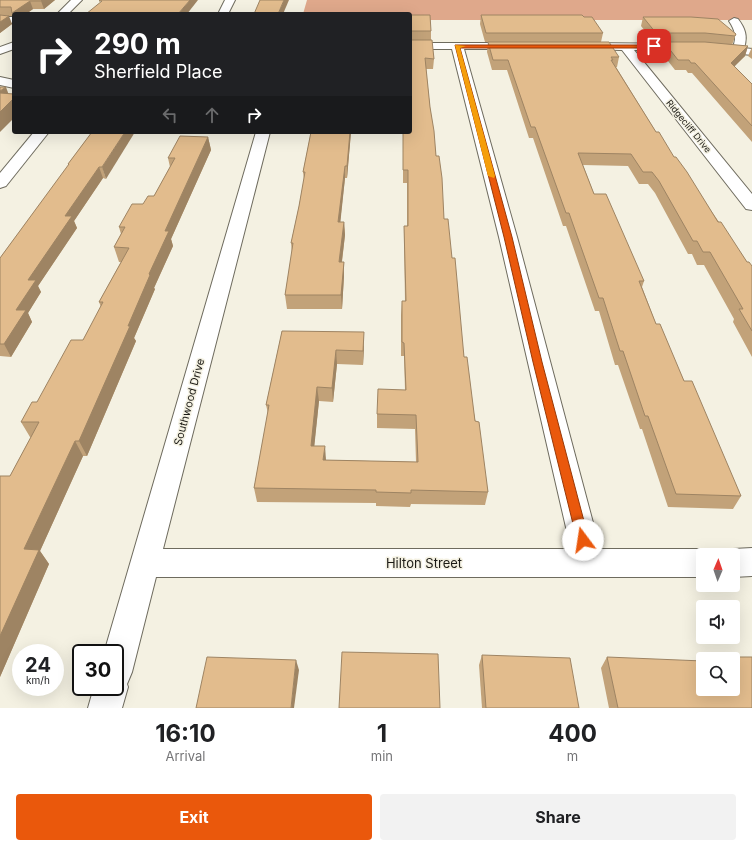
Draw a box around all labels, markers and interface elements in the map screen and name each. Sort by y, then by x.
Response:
text: 290 m [94,27,181,61]
icon: right [28,28,80,80]
pin [637,29,671,63]
icon: arrive [643,35,665,57]
text: Sherfield Place [94,61,222,82]
street label: Ridgecliff Drive [664,97,714,155]
icon: left [159,104,181,126]
icon: ahead [201,104,223,126]
icon: right [243,104,265,126]
street label: Southwood Drive [171,357,207,447]
position arrow [562,519,604,561]
north arrow [696,548,740,592]
map controls [696,548,740,696]
street label: Hilton Street [386,555,462,571]
button: sound [696,600,740,644]
speed limit sign: 30 [72,644,124,696]
button: search [696,652,740,696]
text: 24 [25,653,51,677]
text: km/h [26,674,50,686]
text: 16:10 [155,719,216,748]
text: 1 [377,719,387,748]
text: 400 [548,719,597,748]
text: Arrival [165,748,205,764]
text: min [371,748,393,764]
text: m [567,748,578,764]
button: Exit [16,794,372,840]
button: Share [380,794,736,840]

